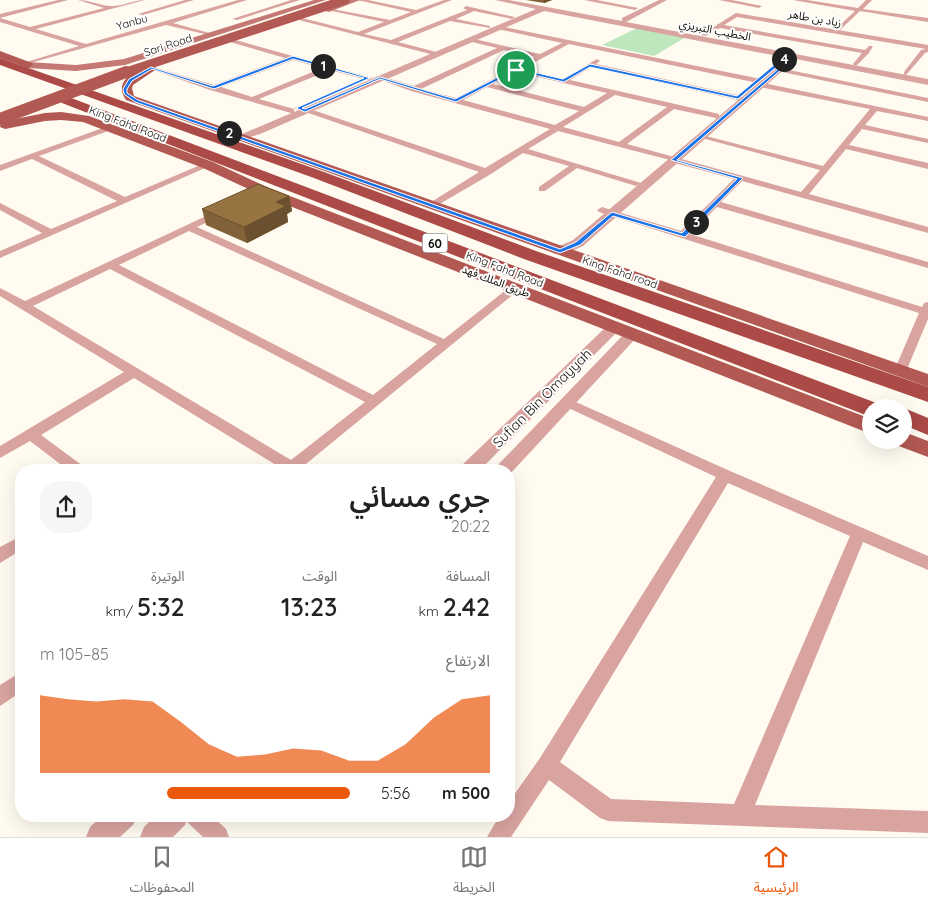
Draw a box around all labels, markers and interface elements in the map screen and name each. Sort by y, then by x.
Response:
street label: زياد بن طاهر [786,6,843,30]
street label: Yanbu [115,11,149,33]
street label: الخطيب التبريزي [677,16,752,46]
street label: Sari Road [142,31,194,59]
pin: 4 [772,46,796,72]
pin [495,49,537,91]
text: 4 [780,50,789,68]
pin: 1 [310,54,336,78]
icon: arrive [502,56,530,84]
text: 1 [321,57,326,75]
street label: King Fahd Road [87,103,169,145]
pin: 2 [216,120,242,146]
text: 2 [226,124,233,142]
pin: 3 [684,210,708,234]
text: 3 [693,213,700,231]
road number: 60 [422,234,448,252]
street label: King Fahd Road [464,248,546,290]
street label: King Fahd road [581,253,659,291]
street label: طريق الملك فهد [460,262,532,300]
street label: Sufian Bin Omayyah [489,345,595,451]
map controls [862,399,912,449]
button: layers [862,399,912,449]
text: جري مسائي [349,479,490,514]
button: share [40,481,92,533]
text: 20:22 [451,516,490,536]
text: الوتيرة [151,567,185,585]
text: الوقت [302,567,337,585]
text: المسافة [446,567,490,585]
text: 5:32 [137,591,185,622]
text: 13:23 [281,591,337,622]
text: 2.42 [443,591,490,622]
text: /km [106,602,137,620]
text: km [419,602,443,620]
text: 85–105 m [40,644,109,664]
text: الارتفاع [446,650,490,670]
text: 5:56 [381,783,410,803]
text: 500 m [442,783,490,803]
tab: المحفوظات [129,843,194,902]
tab: الخريطة [453,843,495,902]
tab: الرئيسية [754,843,799,902]

